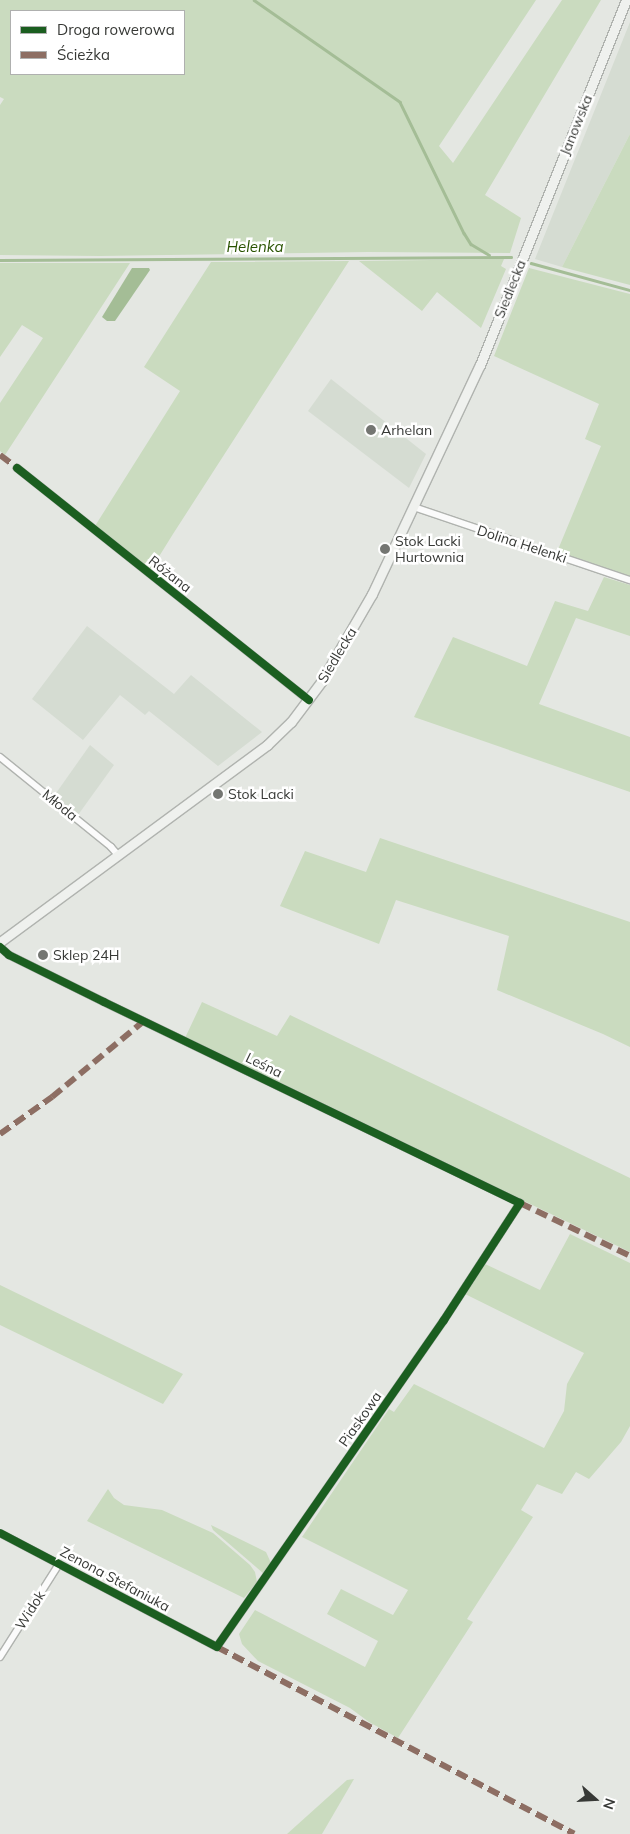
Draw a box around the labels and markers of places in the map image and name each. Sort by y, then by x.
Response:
place label: Arhelan [381,422,432,438]
marker: Arhelan [365,424,377,436]
place label: Stok Lacki Hurtownia [395,533,464,566]
marker: Stok Lacki Hurtownia [379,543,391,555]
place label: Stok Lacki [228,786,294,802]
marker: Stok Lacki [212,788,224,800]
place label: Sklep 24H [53,947,119,963]
marker: Sklep 24H [37,949,49,961]

